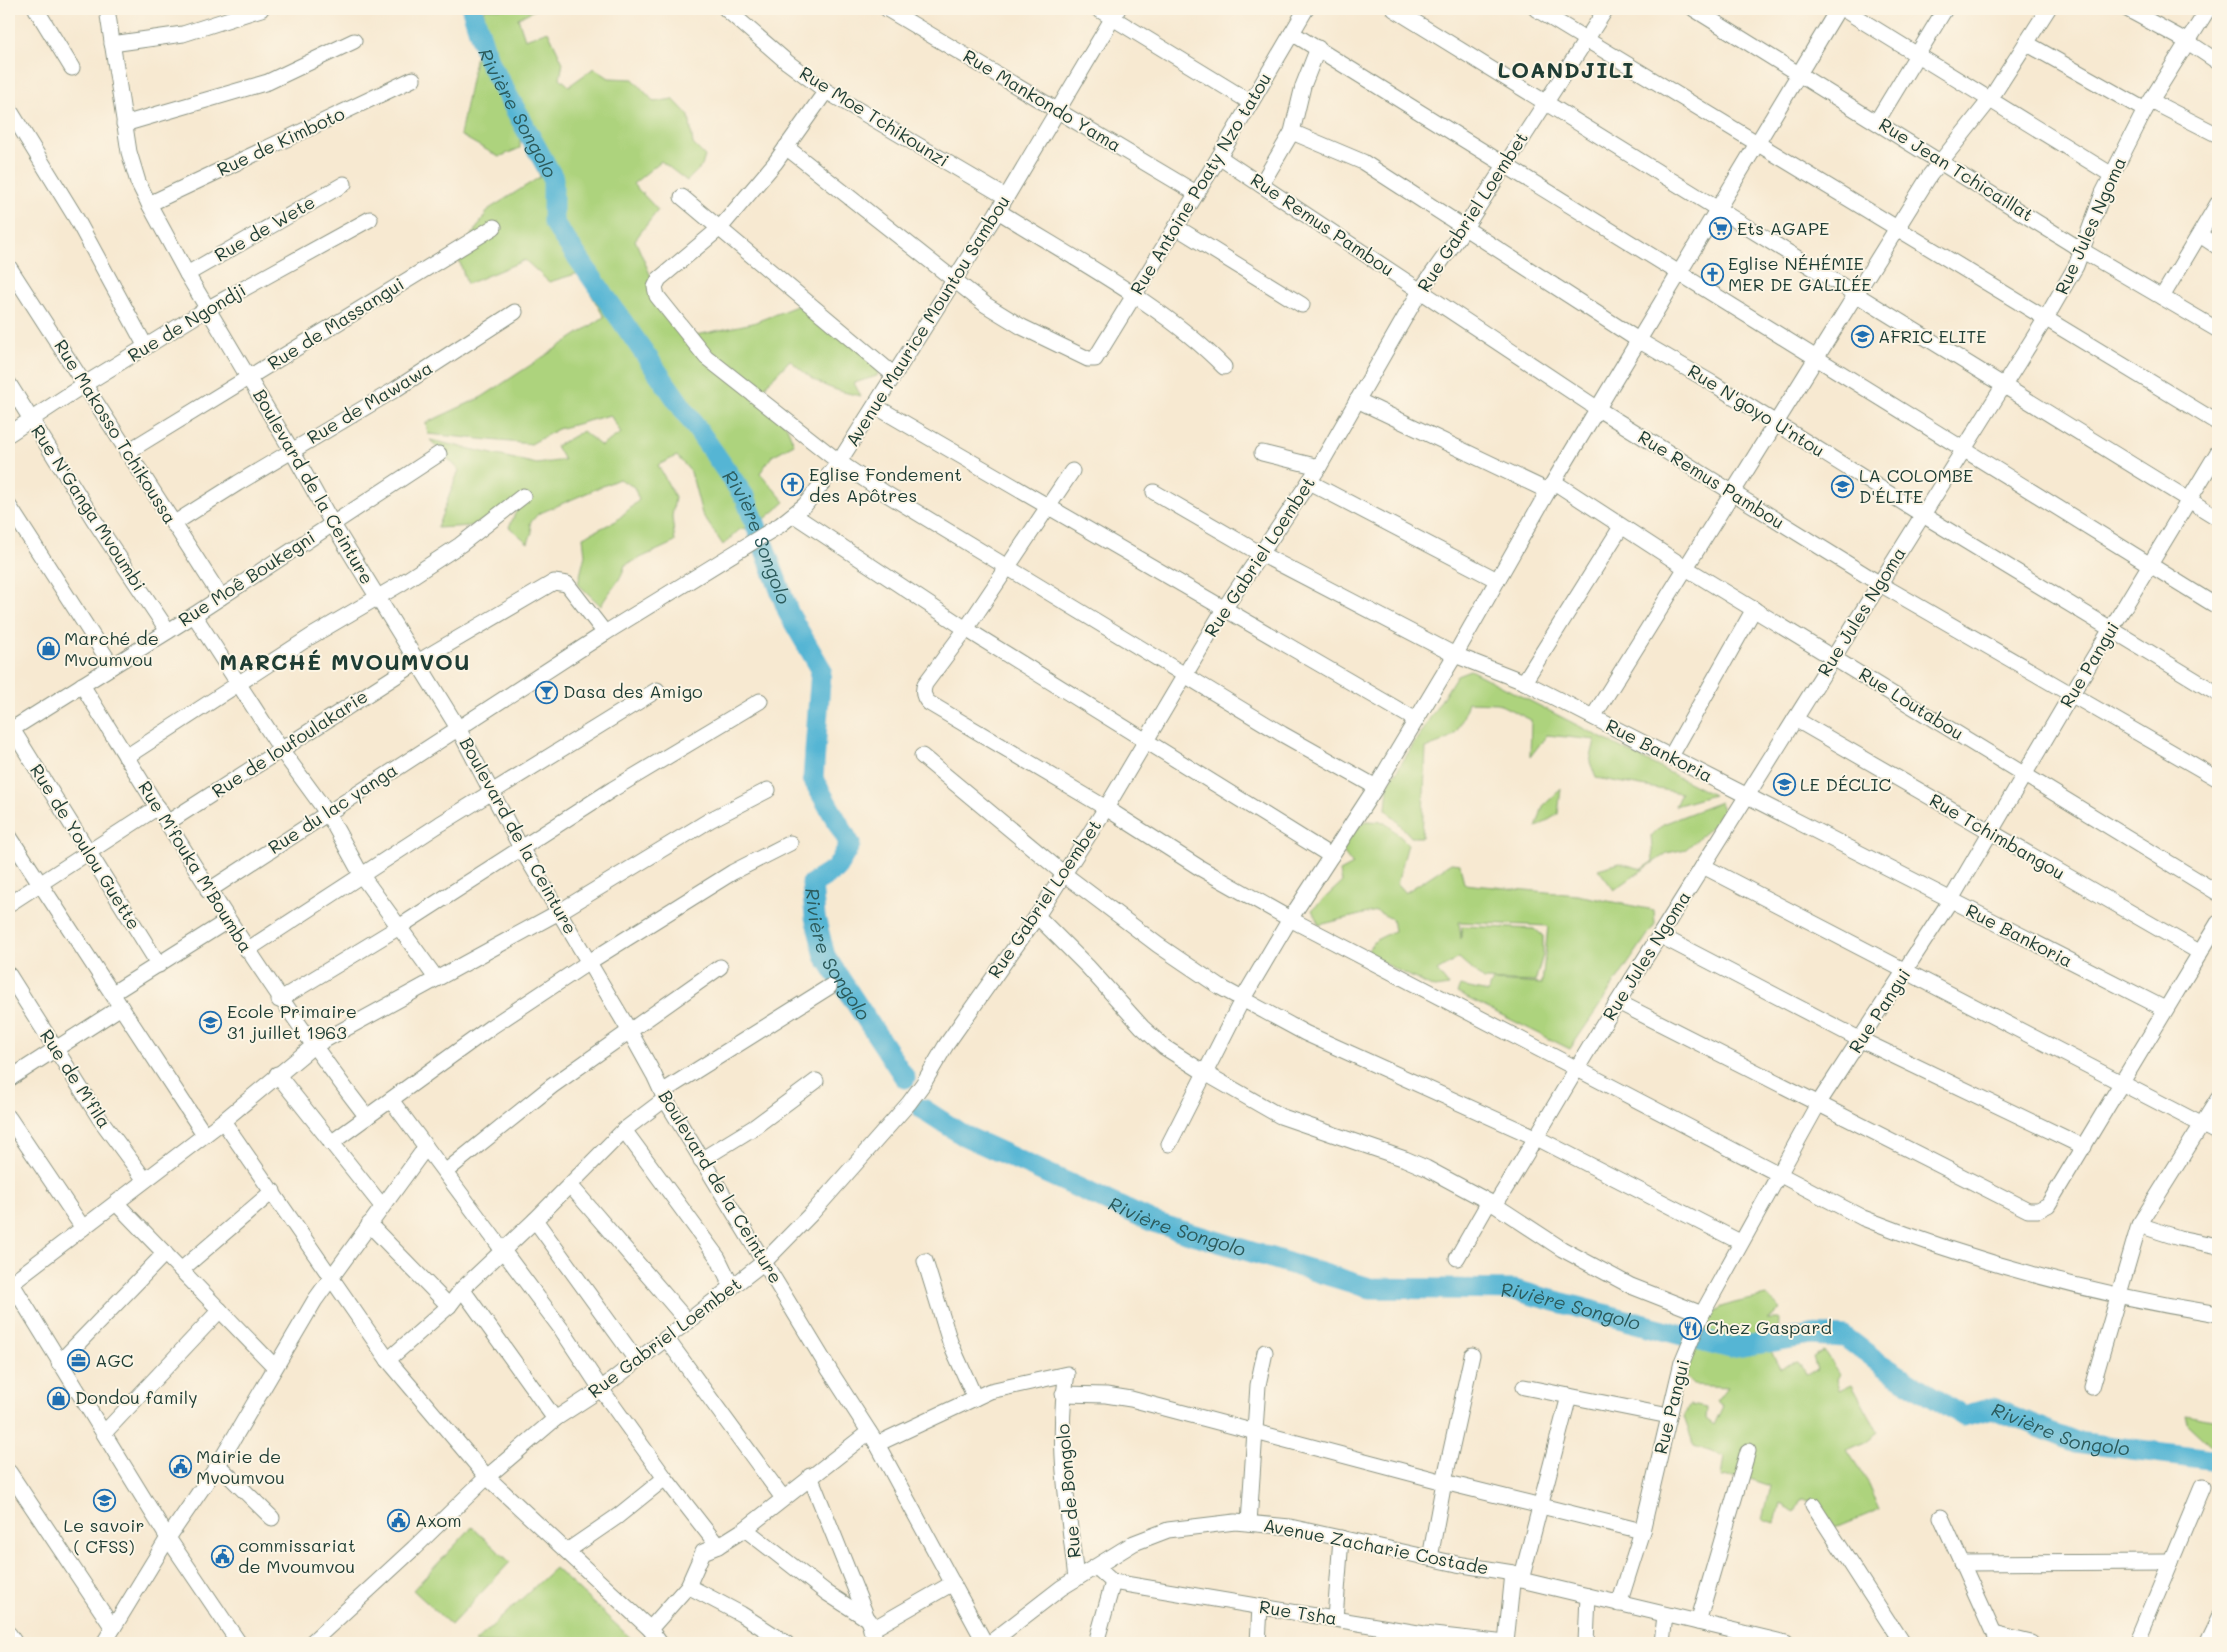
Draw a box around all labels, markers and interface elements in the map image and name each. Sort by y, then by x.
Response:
street label: Rue Mankondo Yama [959,43,1126,157]
water label: Rivière Songolo [473,45,563,182]
district label: LOANDJILI [1497,55,1635,84]
street label: Rue Moe Tchikounzi [795,60,954,172]
street label: Rue Antoine Poaty Nzo tatou [1124,68,1276,299]
street label: Rue de Kimboto [213,101,349,181]
street label: Rue Jean Tchicaillat [1875,112,2038,226]
street label: Rue Gabriel Loembet [1411,127,1533,296]
street label: Rue Jules Ngoma [2049,153,2131,298]
street label: Rue Remus Pambou [1246,167,1399,281]
street label: Rue de Wete [210,190,319,267]
street label: Avenue Maurice Mountou Sambou [840,190,1015,451]
place label: Ets AGAPE [1737,216,1829,240]
supermarket icon: Ets AGAPE [1709,217,1733,241]
place label: Eglise NÉHÉMIE MER DE GALILÉE [1728,251,1872,296]
church icon: Eglise NÉHÉMIE MER DE GALILÉE [1700,262,1724,286]
street label: Rue de Massangui [263,271,408,375]
street label: Rue de Ngondji [123,277,250,367]
place label: AFRIC ELITE [1878,324,1987,348]
school or university icon: AFRIC ELITE [1850,325,1874,349]
street label: Rue Makosso Tchikoussa [49,335,182,528]
street label: Rue de Mawawa [302,355,437,449]
street label: Rue N'goyo U'ntou [1684,358,1829,462]
street label: Boulevard de la Ceinture [248,385,380,588]
street label: Rue N'Ganga Mvoumbi [26,420,152,595]
street label: Rue Remus Pambou [1634,424,1789,534]
place label: Eglise Fondement des Apôtres [809,462,962,507]
place label: LA COLOMBE D'ÉLITE [1859,463,1973,508]
water label: Rivière Songolo [717,465,797,607]
street label: Rue Gabriel Loembet [1198,472,1320,641]
church icon: Eglise Fondement des Apôtres [781,473,805,497]
school or university icon: LA COLOMBE D'ÉLITE [1831,474,1855,498]
street label: Rue Moê Boukegni [173,525,319,631]
street label: Rue Jules Ngoma [1812,542,1911,681]
street label: Rue Pangui [2054,617,2124,712]
place label: Marché de Mvoumvou [64,626,159,671]
shop icon: Marché de Mvoumvou [36,637,60,661]
district label: MARCHÉ MVOUMVOU [220,647,470,676]
street label: Rue Loutabou [1855,661,1969,745]
place label: Dasa des Amigo [563,679,703,703]
bar icon: Dasa des Amigo [535,680,559,704]
street label: Rue de loufoulakarie [207,684,372,803]
street label: Rue Bankoria [1602,713,1717,787]
street label: Boulevard de la Ceinture [455,733,583,938]
street label: Rue du lac yanga [263,757,402,859]
street label: Rue de Youlou Guette [25,759,147,934]
place label: LE DÉCLIC [1800,772,1891,796]
school or university icon: LE DÉCLIC [1772,773,1796,797]
street label: Rue M'fouka M'Boumba [133,776,258,957]
street label: Rue Tchimbangou [1925,788,2070,885]
street label: Rue Gabriel Loembet [982,814,1106,982]
street label: Rue Jules Ngoma [1597,886,1696,1025]
water label: Rivière Songolo [800,887,877,1025]
street label: Rue Bankoria [1962,898,2077,972]
street label: Rue Pangui [1843,964,1915,1057]
place label: Ecole Primaire 31 juillet 1963 [227,999,357,1044]
school or university icon: Ecole Primaire 31 juillet 1963 [199,1010,223,1034]
street label: Rue de M'fila [35,1024,117,1132]
street label: Boulevard de la Ceinture [654,1085,788,1288]
water label: Rivière Songolo [1105,1190,1249,1262]
street label: Rue Gabriel Loembet [583,1272,746,1403]
water label: Rivière Songolo [1500,1277,1643,1335]
place label: Chez Gaspard [1706,1315,1832,1339]
restaurant icon: Chez Gaspard [1678,1316,1702,1340]
place label: AGC [95,1348,134,1372]
office icon: AGC [67,1349,91,1373]
street label: Rue Pangui [1648,1357,1694,1456]
place label: Dondou family [75,1385,198,1409]
shop icon: Dondou family [47,1386,71,1410]
water label: Rivière Songolo [1988,1396,2131,1461]
street label: Rue de Bongolo [1050,1423,1086,1559]
place label: Mairie de Mvoumvou [196,1444,285,1489]
public building icon: Mairie de Mvoumvou [168,1455,192,1479]
school or university icon: Le savoir ( CFSS) [92,1489,116,1513]
place label: Axom [415,1508,462,1532]
public building icon: Axom [387,1509,411,1533]
street label: Avenue Zacharie Costade [1262,1512,1491,1580]
place label: Le savoir ( CFSS) [63,1513,145,1558]
place label: commissariat de Mvoumvou [238,1533,356,1578]
public building icon: commissariat de Mvoumvou [210,1544,234,1568]
street label: Rue Tsha [1258,1594,1339,1630]

